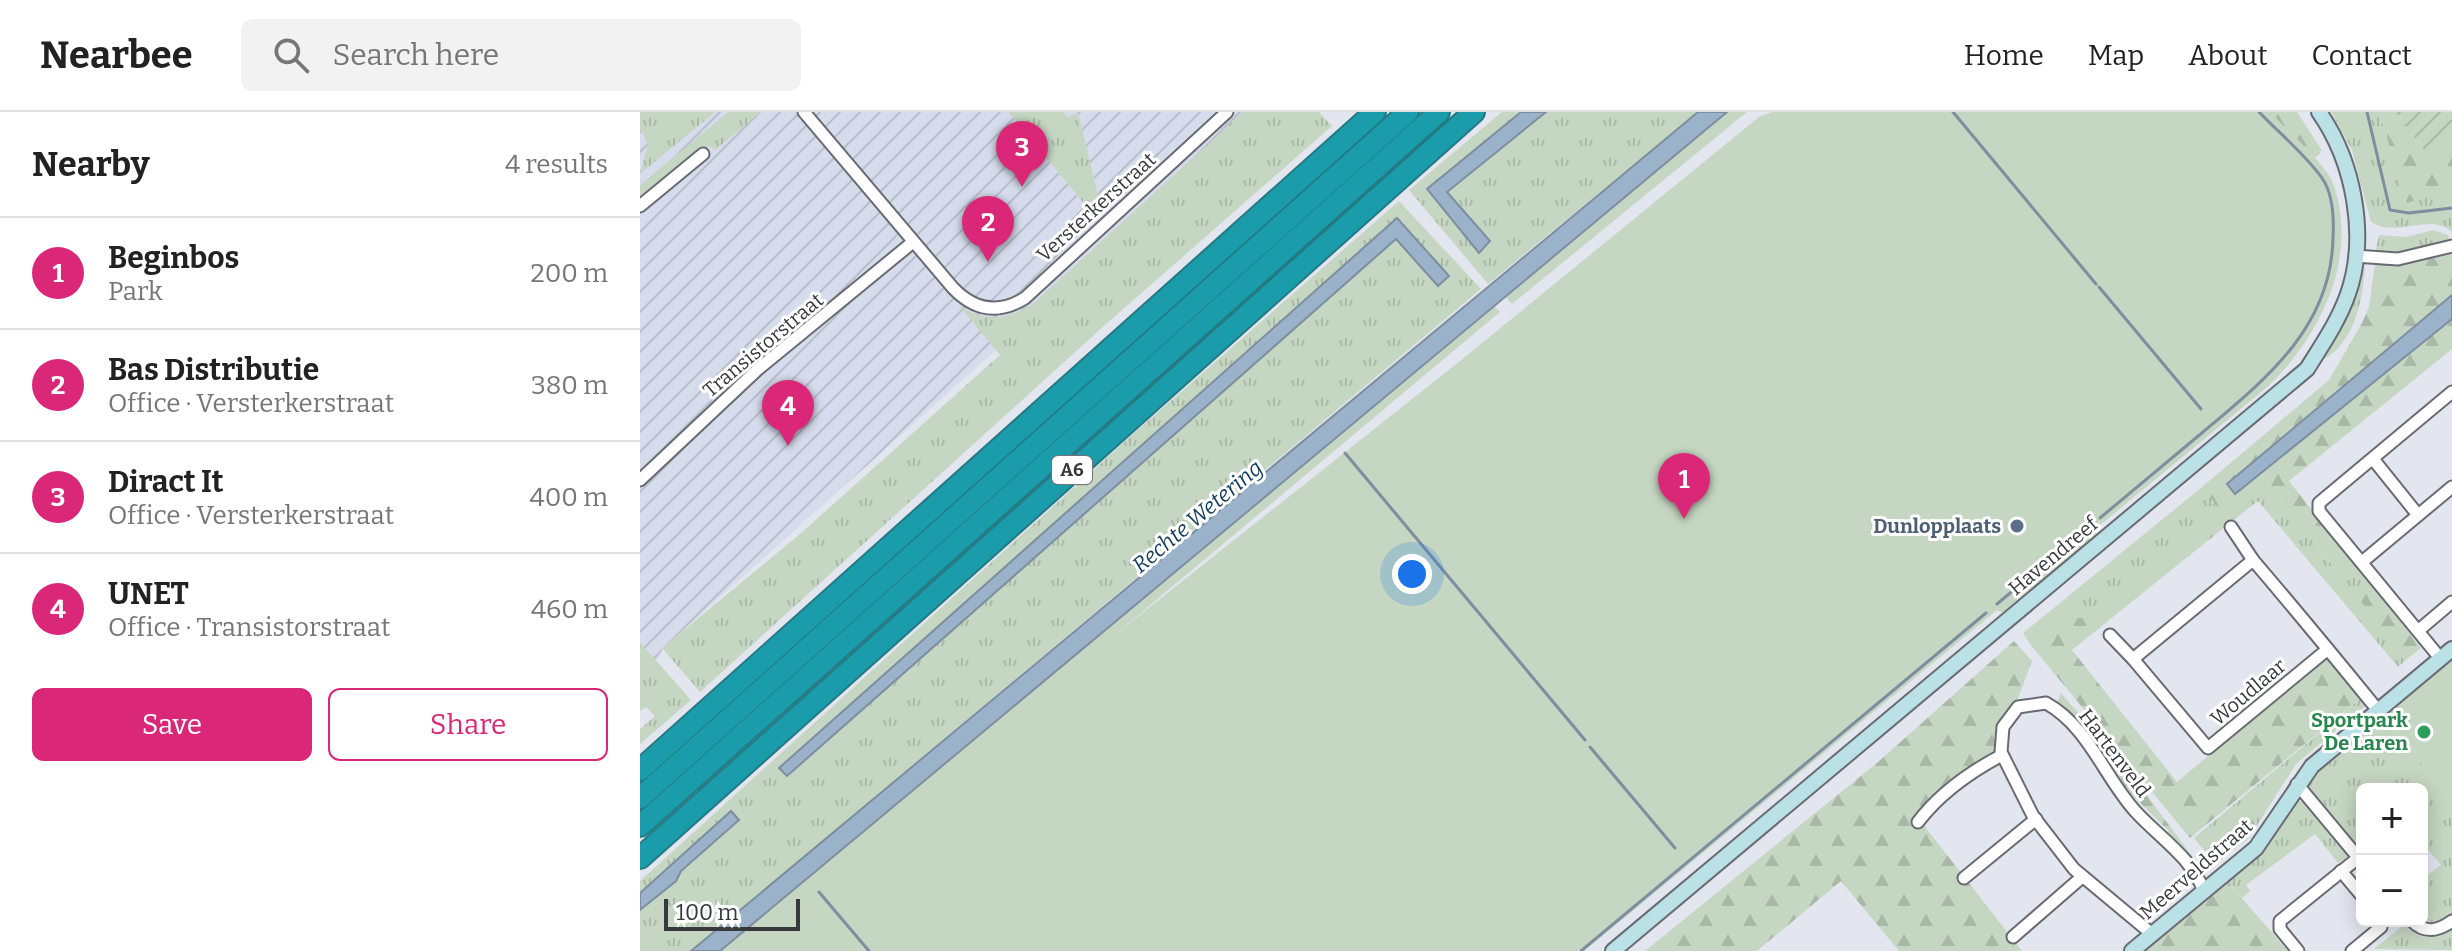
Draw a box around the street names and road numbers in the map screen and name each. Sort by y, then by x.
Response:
street label: Versterkerstraat [1031,147,1161,267]
street label: Transistorstraat [698,288,828,402]
road number: A6 [1052,456,1092,484]
street label: Havendreef [2004,511,2104,600]
street label: Woudlaar [2205,653,2291,730]
street label: Hartenveld [2074,704,2156,802]
street label: Meerveldstraat [2135,814,2257,924]

